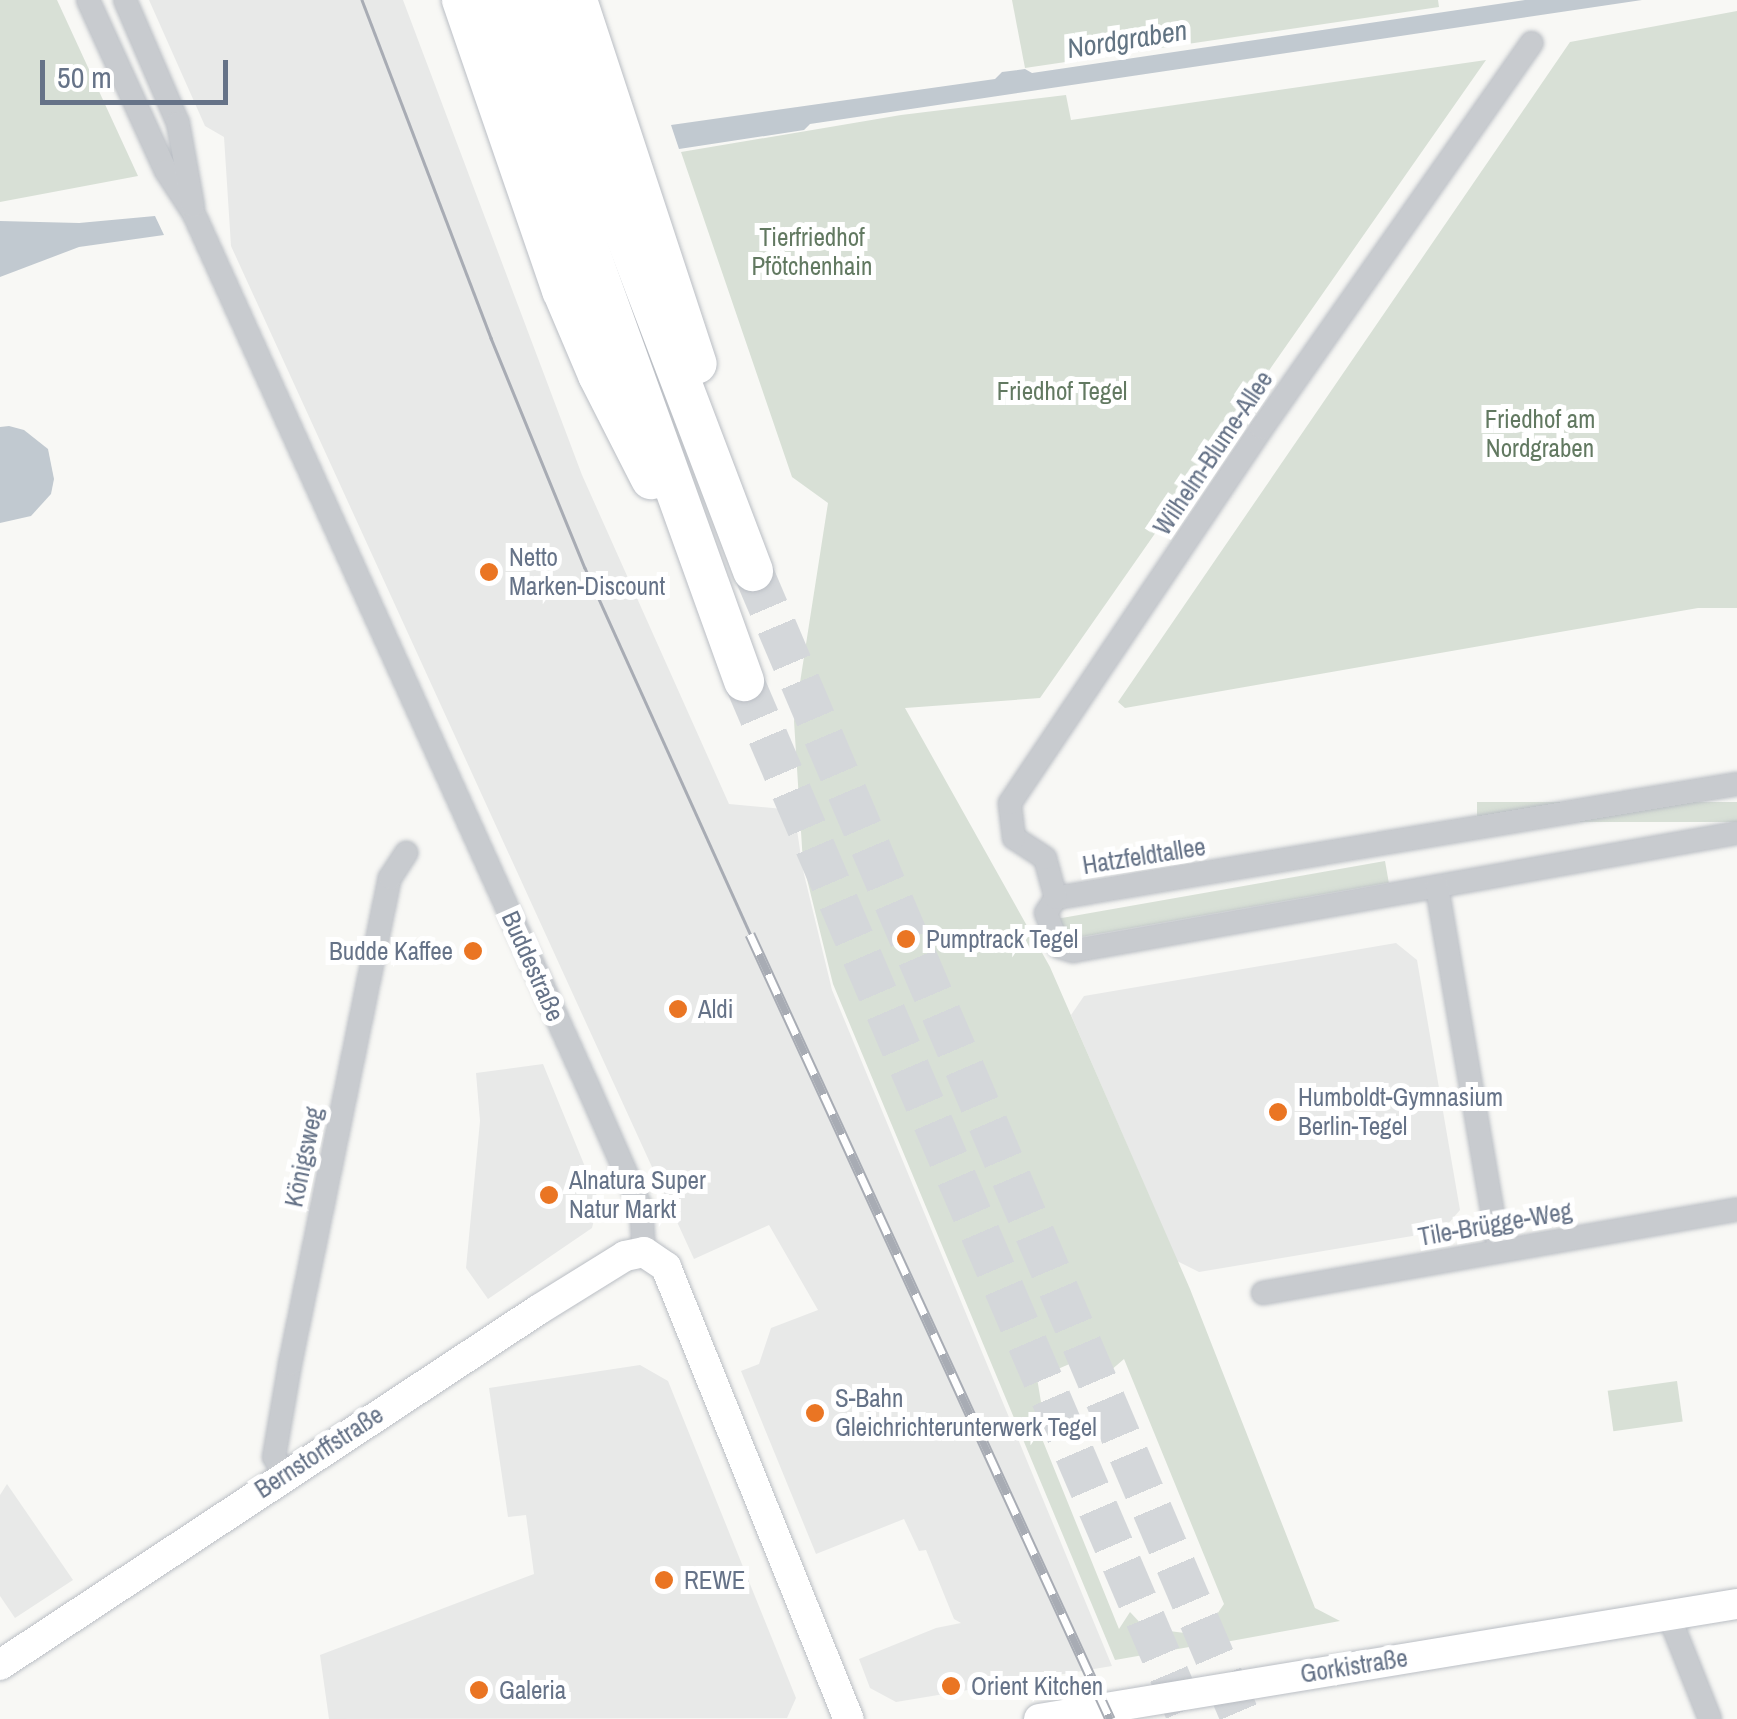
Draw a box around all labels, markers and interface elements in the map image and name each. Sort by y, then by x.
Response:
water label: Nordgraben [1064,13,1190,65]
scale bar [45,40,232,102]
text: 50 m [57,57,112,97]
park label: Tierfriedhof Pfötchenhain [752,223,872,282]
street label: Wilhelm-Blume-Allee [1147,365,1279,541]
park label: Friedhof Tegel [996,376,1128,406]
park label: Friedhof am Nordgraben [1485,405,1595,464]
place label: Netto Marken-Discount [509,543,665,602]
marker: Netto Marken-Discount [478,561,500,583]
street label: Hatzfeldtallee [1080,831,1208,881]
street label: Buddestraße [495,906,571,1026]
place label: Pumptrack Tegel [926,924,1079,954]
marker: Pumptrack Tegel [895,928,917,950]
place label: Budde Kaffee [329,936,453,966]
marker: Budde Kaffee [462,940,484,962]
place label: Aldi [698,994,733,1024]
marker: Aldi [667,998,689,1020]
place label: Humboldt-Gymnasium Berlin-Tegel [1298,1083,1503,1142]
marker: Humboldt-Gymnasium Berlin-Tegel [1267,1101,1289,1123]
street label: Königsweg [279,1104,329,1210]
place label: Alnatura Super Natur Markt [569,1166,706,1225]
marker: Alnatura Super Natur Markt [538,1184,560,1206]
street label: Tile-Brügge-Weg [1416,1196,1574,1252]
place label: S-Bahn Gleichrichterunterwerk Tegel [835,1384,1097,1443]
street label: Bernstorffstraße [249,1399,389,1505]
marker: S-Bahn Gleichrichterunterwerk Tegel [804,1402,826,1424]
place label: REWE [684,1565,745,1595]
marker: REWE [653,1569,675,1591]
street label: Gorkistraße [1298,1643,1410,1689]
place label: Orient Kitchen [971,1671,1103,1701]
place label: Galeria [499,1675,566,1705]
marker: Orient Kitchen [940,1675,962,1697]
marker: Galeria [468,1679,490,1701]

